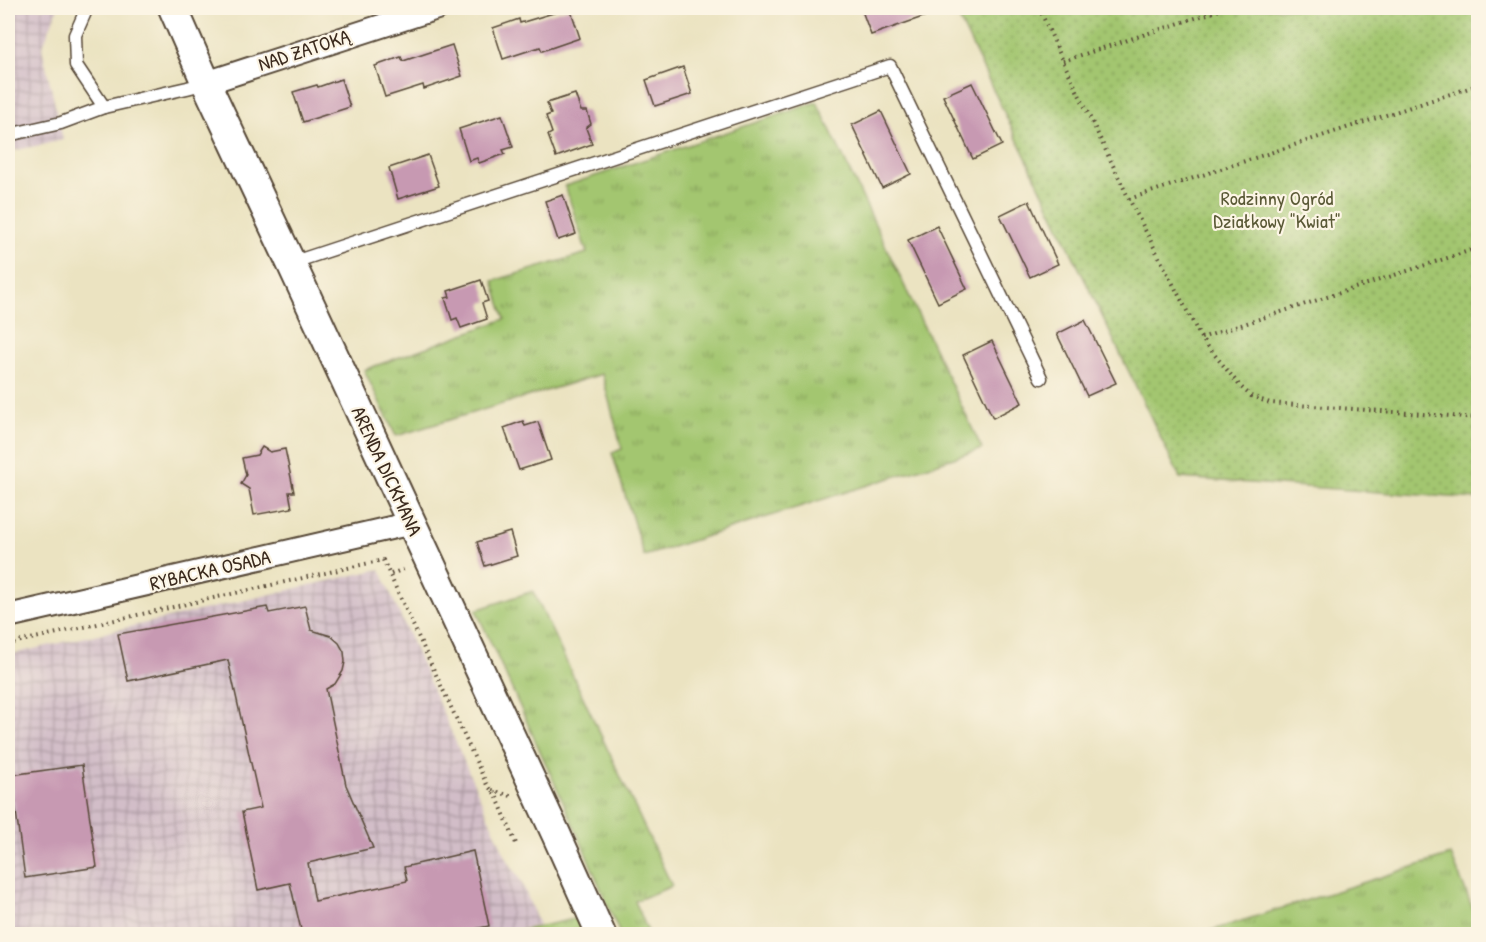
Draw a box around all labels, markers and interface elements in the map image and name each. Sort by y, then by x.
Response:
street label: NAD ZATOKĄ [254,22,354,77]
park label: Rodzinny Ogród Działkowy "Kwiat" [1213,184,1341,234]
street label: ARENDA DICKMANA [346,402,429,540]
street label: RYBACKA OSADA [147,542,273,596]

